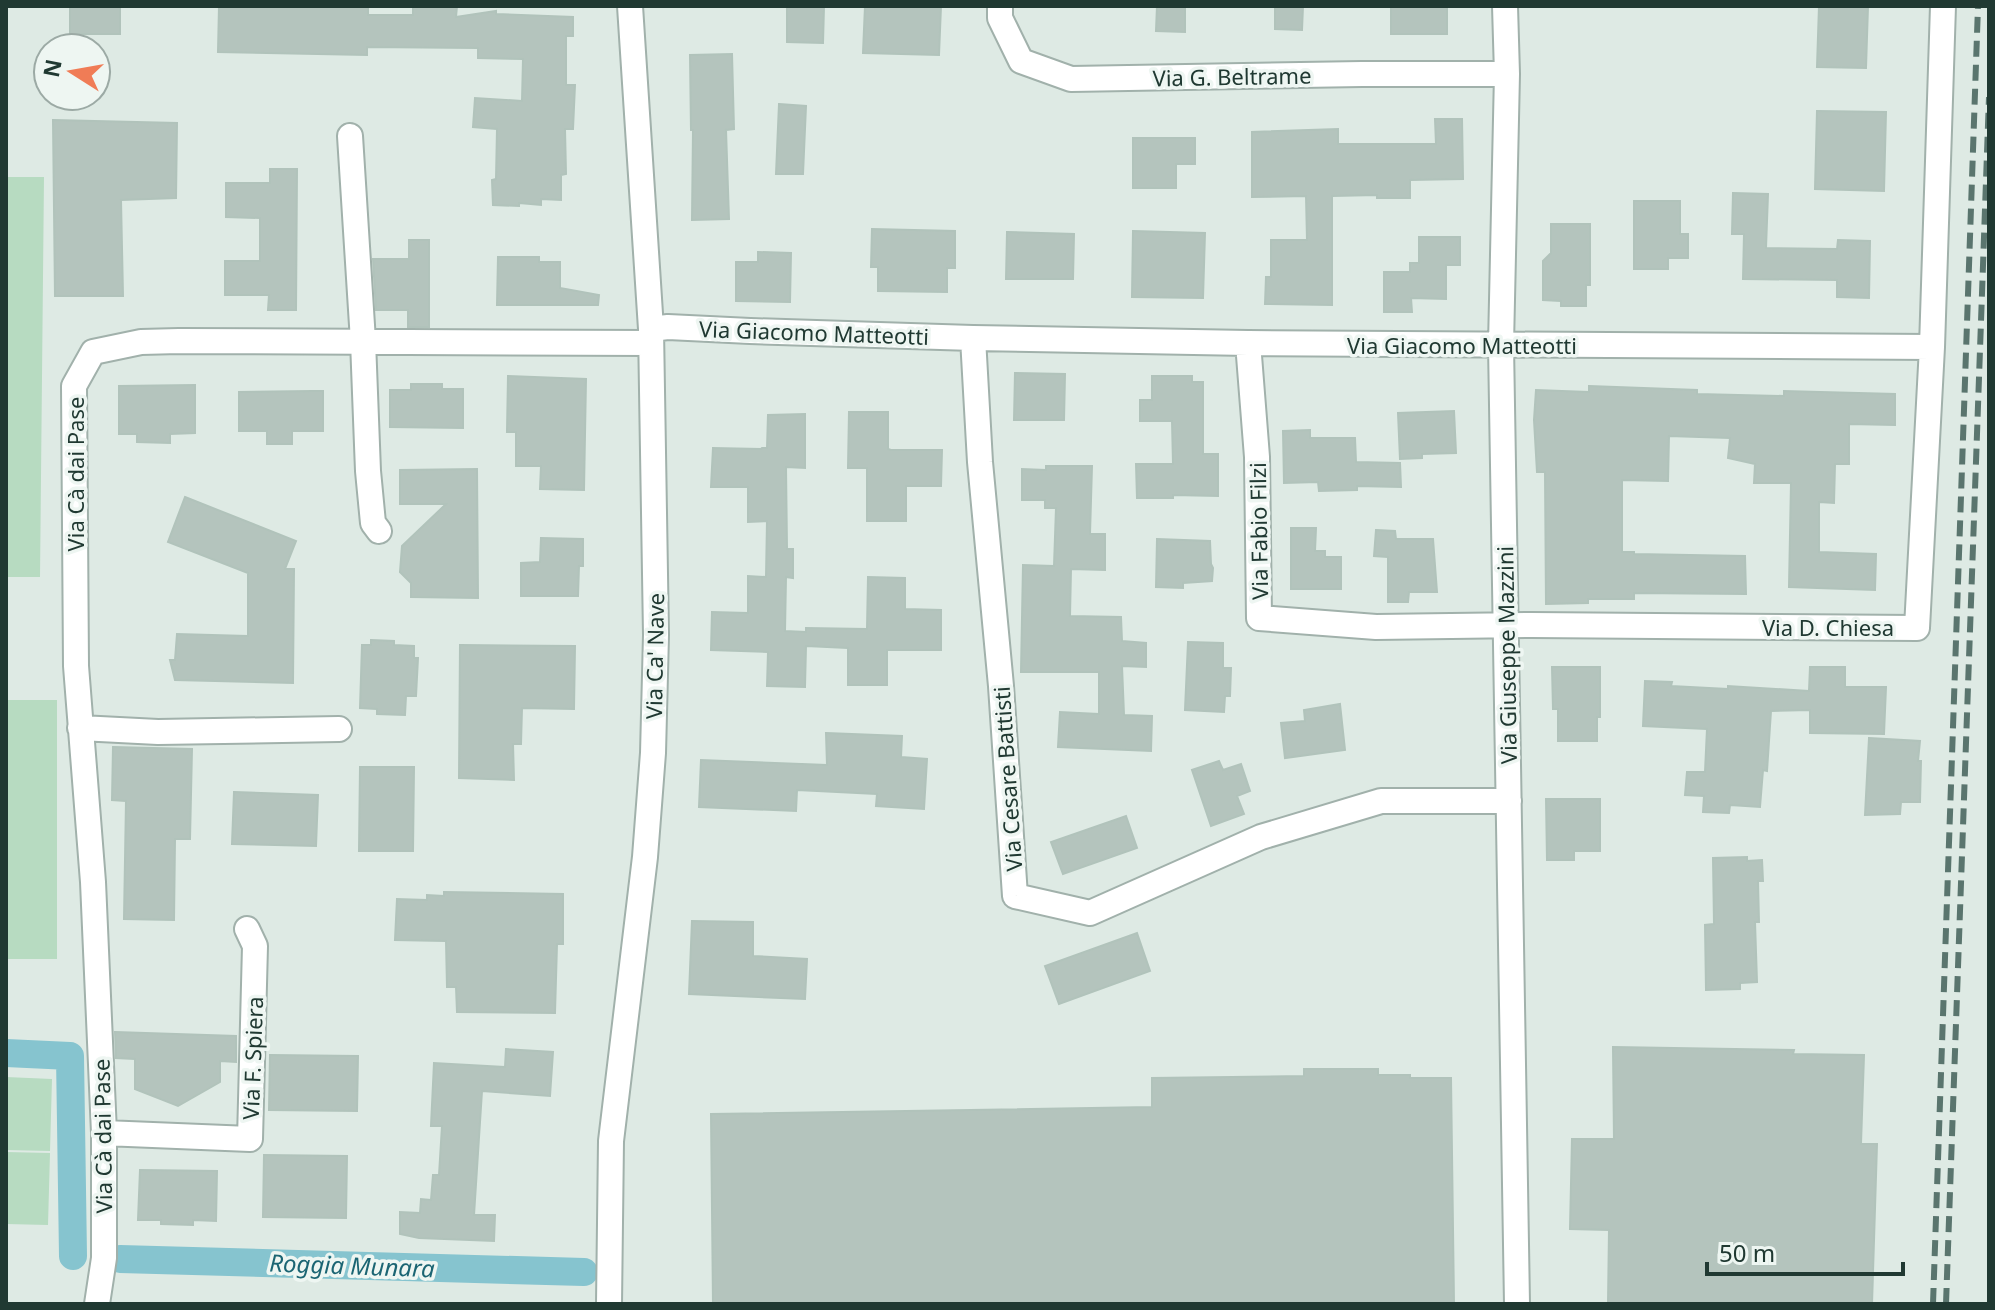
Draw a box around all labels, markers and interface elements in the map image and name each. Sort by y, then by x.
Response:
north arrow [32,32,112,112]
text: N [35,56,68,80]
street label: Via G. Beltrame [1152,60,1312,92]
street label: Via Giacomo Matteotti [699,313,929,351]
street label: Via Giacomo Matteotti [1347,330,1577,360]
street label: Via Cà dai Pase [60,397,90,551]
street label: Via Fabio Filzi [1242,462,1274,600]
street label: Via Giuseppe Mazzini [1489,546,1523,764]
street label: Via Ca' Nave [638,593,670,719]
street label: Via D. Chiesa [1762,612,1894,642]
street label: Via Cesare Battisti [986,686,1028,872]
street label: Via F. Spiera [235,996,269,1120]
street label: Via Cà dai Pase [86,1058,118,1214]
scale bar [1707,1226,1903,1276]
text: 50 m [1719,1236,1775,1269]
water label: Roggia Munara [269,1246,436,1284]

